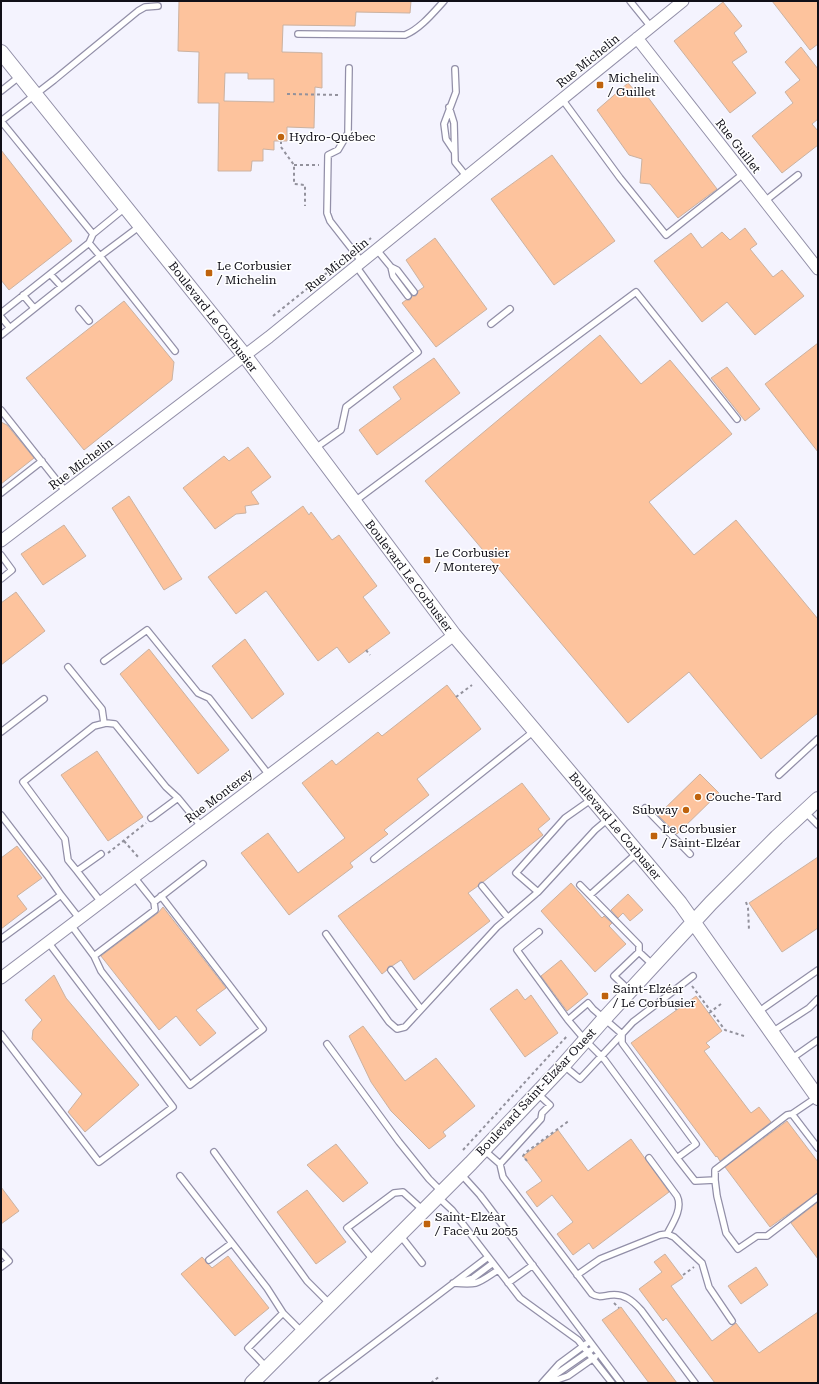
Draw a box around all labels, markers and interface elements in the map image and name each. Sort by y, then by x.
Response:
street label: Rue Michelin [554,31,622,91]
place label: Michelin / Guillet [607,71,660,99]
marker: Michelin / Guillet [595,80,605,90]
street label: Rue Guillet [713,116,764,176]
place label: Hydro-Québec [289,130,376,144]
marker: Hydro-Québec [276,132,286,142]
street label: Rue Michelin [303,235,371,295]
street label: Boulevard Le Corbusier [166,259,260,375]
place label: Le Corbusier / Michelin [216,259,291,287]
marker: Le Corbusier / Michelin [204,268,214,278]
street label: Rue Michelin [46,435,116,493]
street label: Boulevard Le Corbusier [362,517,456,635]
place label: Le Corbusier / Monterey [434,546,509,574]
marker: Le Corbusier / Monterey [422,555,432,565]
street label: Rue Monterey [182,766,256,826]
street label: Boulevard Le Corbusier [566,769,664,883]
place label: Couche-Tard [706,790,782,804]
marker: Couche-Tard [693,792,703,802]
place label: Subway [632,803,679,817]
marker: Subway [681,805,691,815]
place label: Le Corbusier / Saint-Elzéar [661,822,741,850]
marker: Le Corbusier / Saint-Elzéar [649,831,659,841]
place label: Saint-Elzéar / Le Corbusier [612,982,695,1010]
marker: Saint-Elzéar / Le Corbusier [600,991,610,1001]
street label: Boulevard Saint-Elzéar Ouest [473,1025,599,1159]
place label: Saint-Elzéar / Face Au 2055 [434,1210,518,1238]
marker: Saint-Elzéar / Face Au 2055 [422,1219,432,1229]

